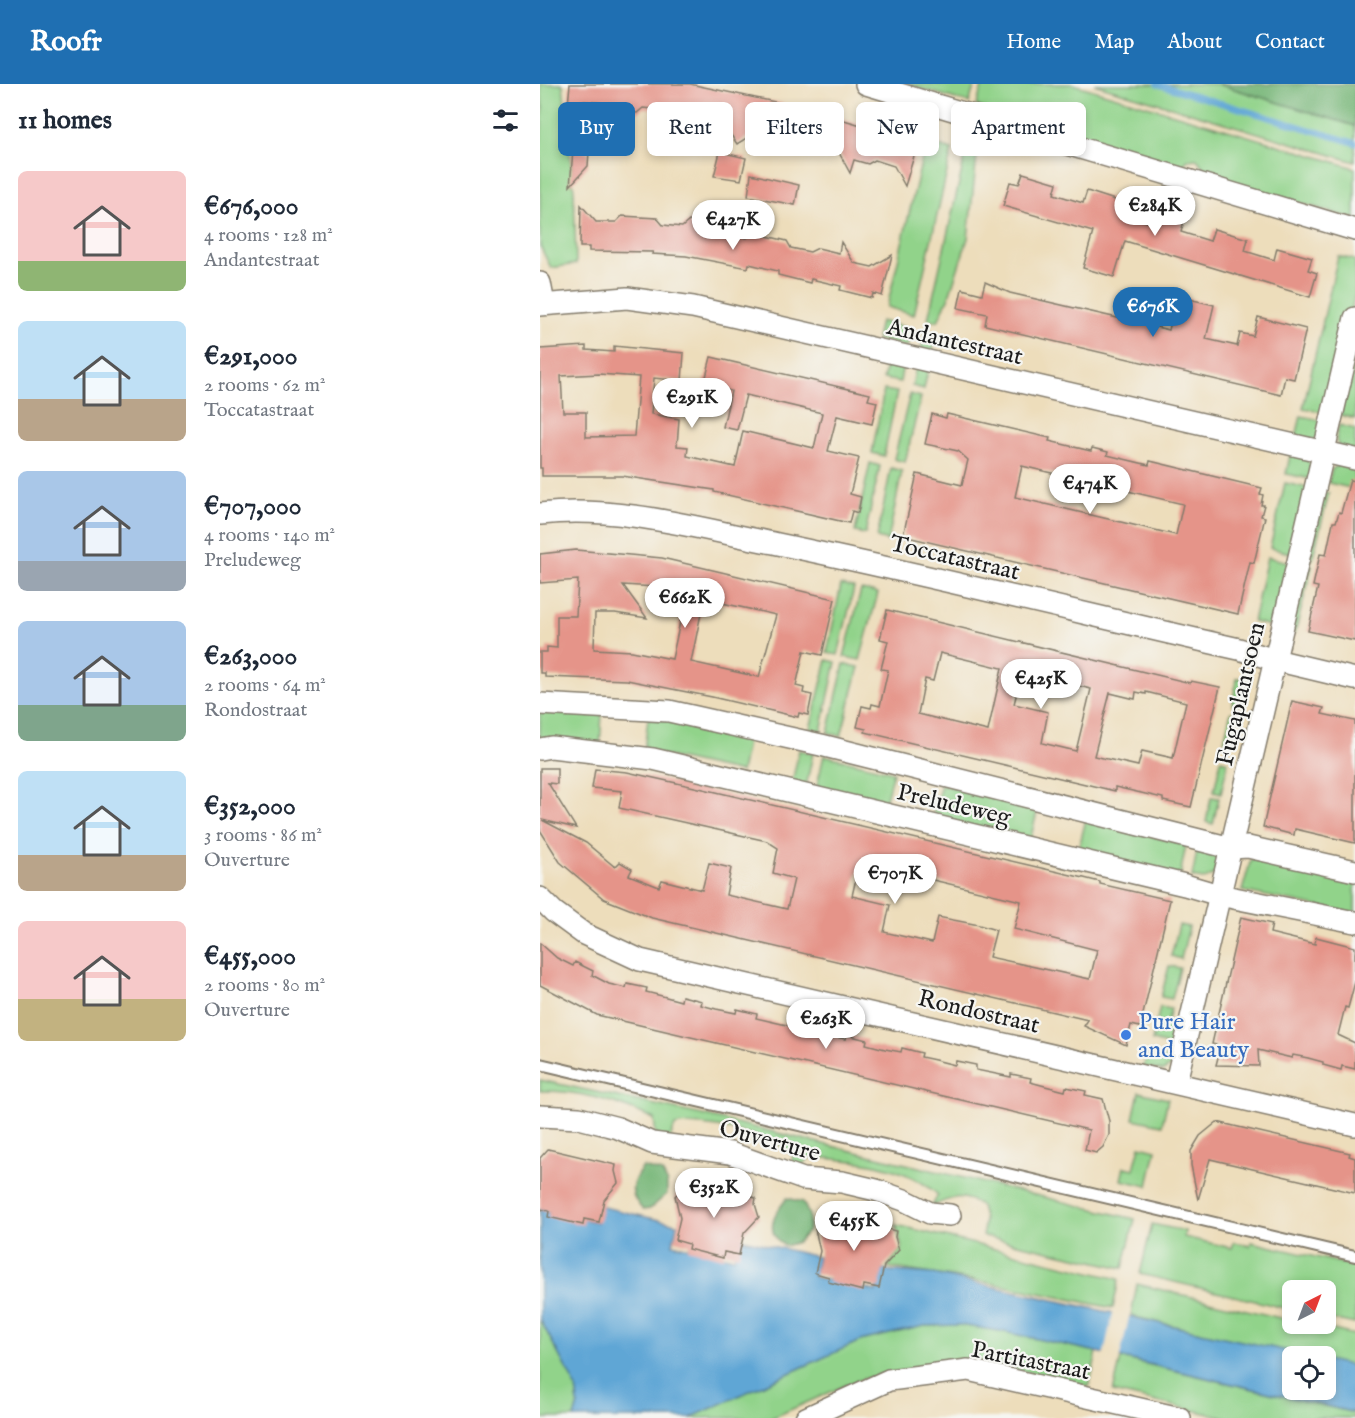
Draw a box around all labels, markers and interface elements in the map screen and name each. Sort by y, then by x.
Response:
text: Roofr [30,25,102,60]
text: Home [1006,29,1061,56]
text: Map [1094,29,1134,56]
text: About [1167,29,1222,56]
text: Contact [1255,29,1325,56]
chip: Buy [558,102,635,156]
chip: Rent [647,102,733,156]
chip: Filters [745,102,844,156]
chip: New [856,102,939,156]
chip: Apartment [951,102,1086,156]
text: 11 homes [18,104,112,137]
icon: filters [489,104,522,137]
pin: €284K [1113,186,1197,237]
text: €676,000 [204,190,299,223]
text: €284K [1128,193,1182,218]
icon: home [66,195,138,267]
pin: €427K [691,200,775,251]
text: €427K [706,207,760,232]
text: 4 rooms · 128 m² [204,223,333,248]
text: Andantestraat [204,248,320,273]
pin: €676K [1111,287,1195,338]
text: €676K [1127,294,1179,319]
street label: Andantestraat [883,312,1026,373]
text: €291,000 [204,340,298,373]
icon: home [66,345,138,417]
text: 2 rooms · 62 m² [204,373,326,398]
pin: €291K [650,378,734,429]
text: €291K [666,385,718,410]
text: Toccatastraat [204,398,314,423]
pin: €474K [1048,464,1132,515]
text: €474K [1063,471,1117,496]
text: €707,000 [204,490,302,523]
icon: home [66,495,138,567]
text: 4 rooms · 140 m² [204,523,335,548]
street label: Toccatastraat [887,528,1023,588]
text: Preludeweg [204,548,301,573]
pin: €662K [643,578,727,629]
text: €662K [659,585,711,610]
street label: Fugaplantsoen [1210,619,1273,769]
text: €263,000 [204,640,297,673]
icon: home [66,645,138,717]
pin: €425K [999,659,1083,710]
text: €425K [1015,666,1067,691]
text: 2 rooms · 64 m² [204,673,326,698]
text: Rondostraat [204,698,307,723]
street label: Preludeweg [894,777,1015,834]
text: €352,000 [204,790,296,823]
icon: home [66,795,138,867]
text: 3 rooms · 86 m² [204,823,322,848]
text: Ouverture [204,848,290,873]
pin: €707K [853,854,937,905]
text: €707K [868,861,922,886]
text: €455,000 [204,940,296,973]
icon: home [66,945,138,1017]
text: 2 rooms · 80 m² [204,973,325,998]
street label: Rondostraat [915,983,1043,1042]
text: Ouverture [204,998,290,1023]
pin: €263K [784,999,868,1050]
text: €263K [800,1006,852,1031]
place label: Pure Hair and Beauty [1138,1007,1249,1066]
marker: Pure Hair and Beauty [1119,1028,1133,1042]
street label: Ouverture [716,1113,823,1170]
pin: €352K [672,1168,756,1219]
text: €352K [689,1175,739,1200]
pin: €455K [812,1201,896,1252]
text: €455K [829,1208,879,1233]
north arrow [1282,1280,1336,1334]
map controls [1282,1280,1336,1400]
street label: Partitastraat [969,1335,1093,1388]
button: locate [1282,1346,1336,1400]

